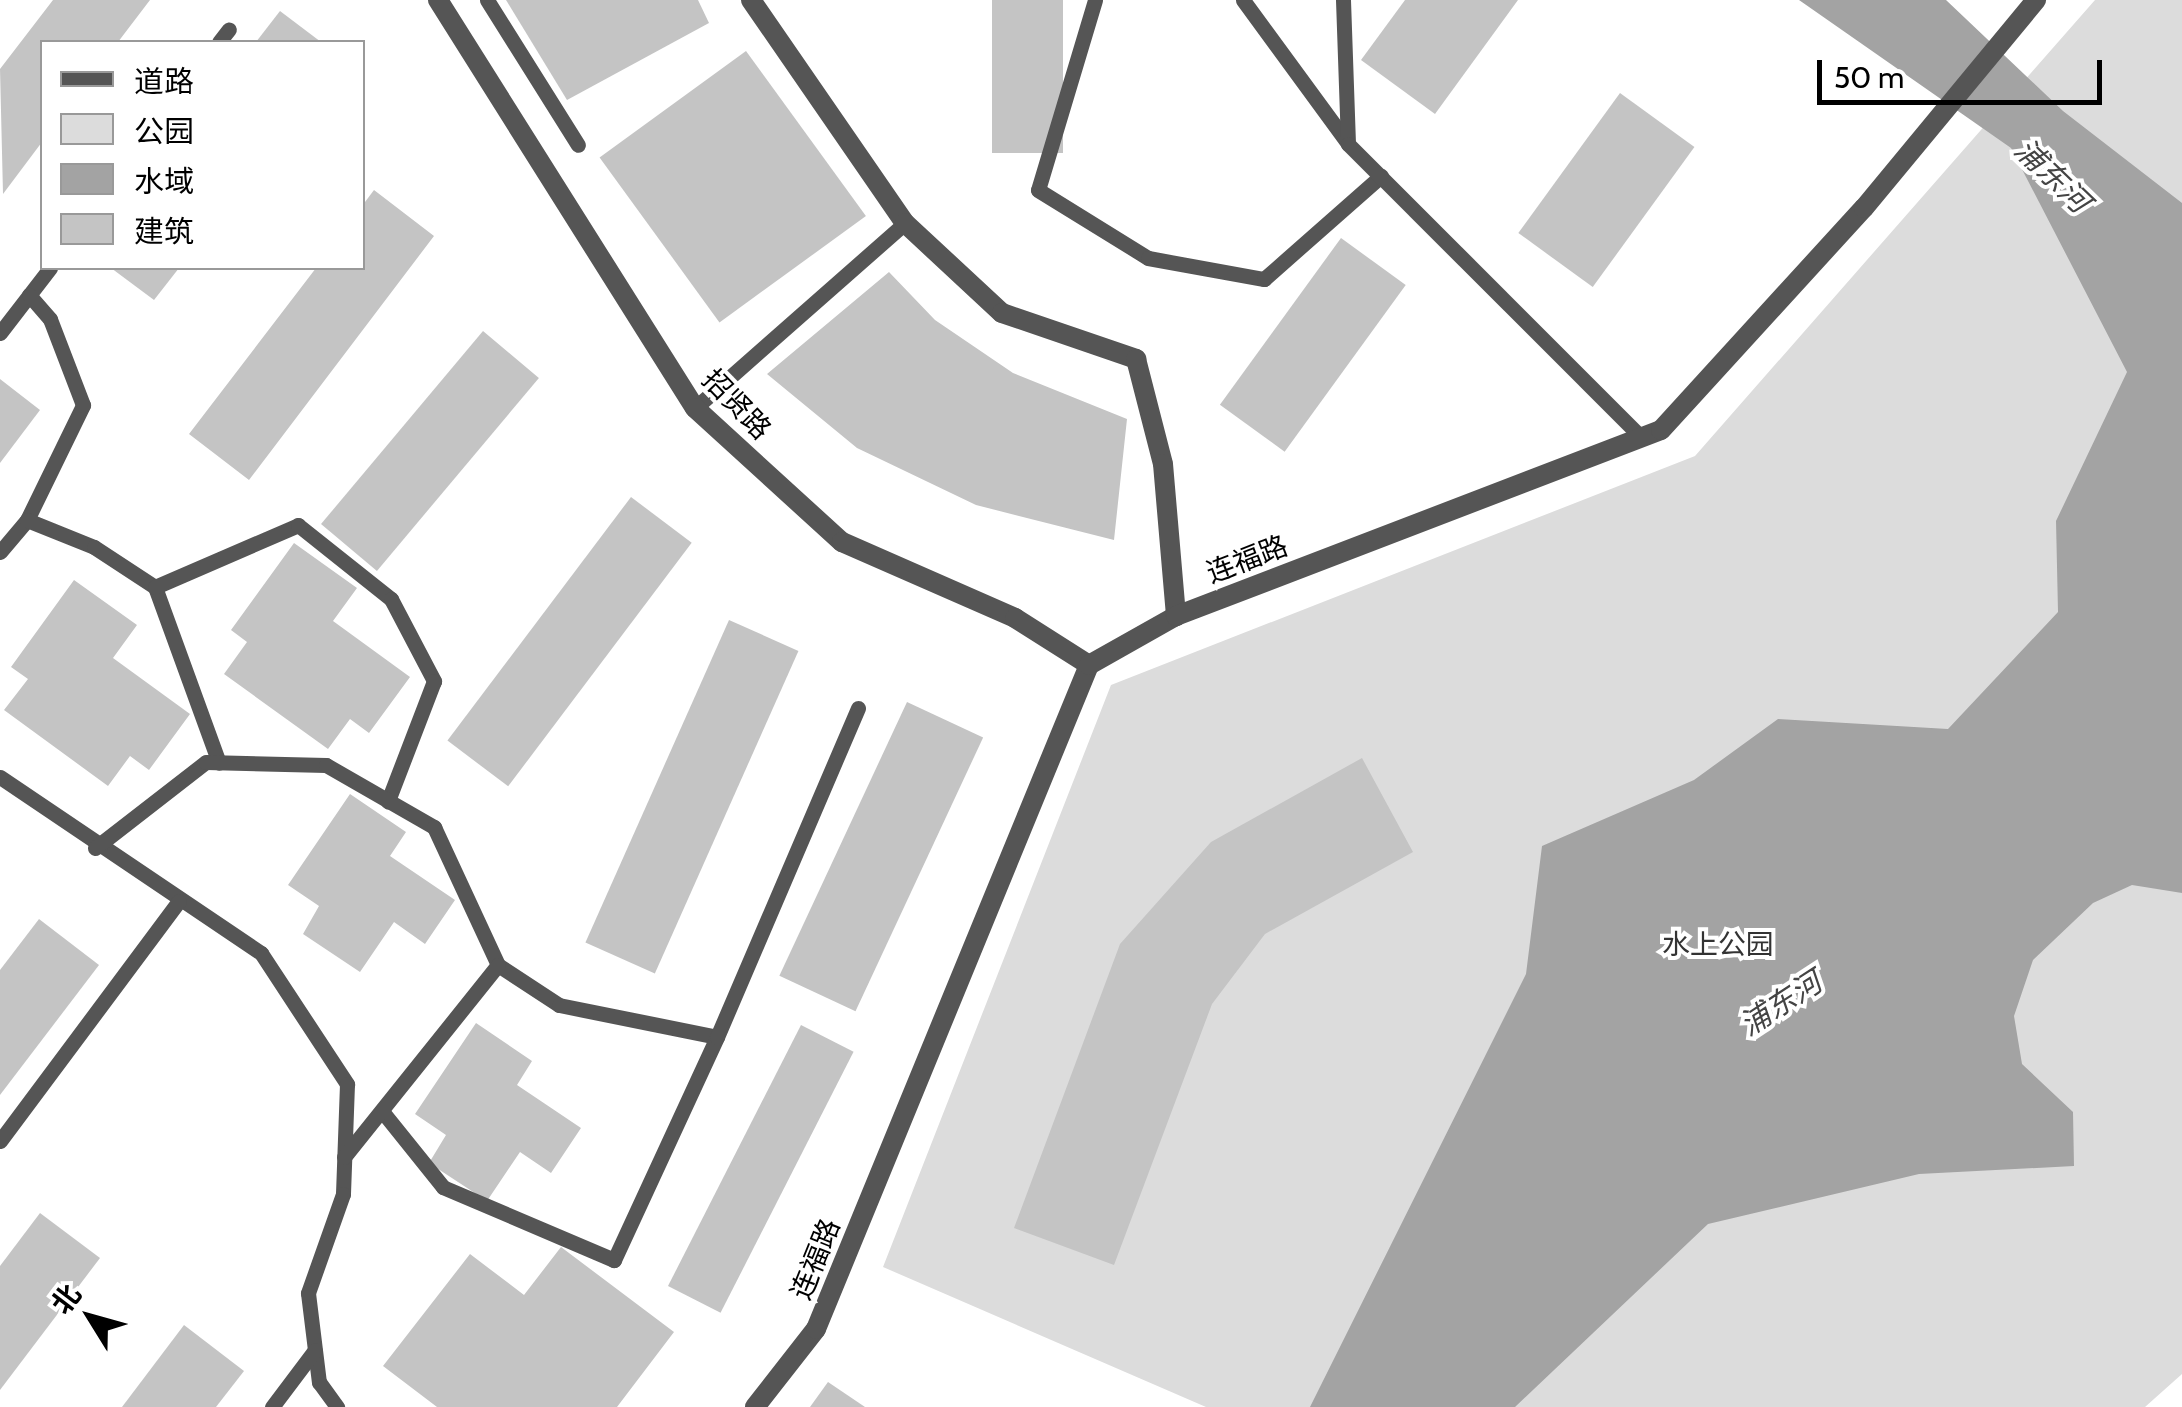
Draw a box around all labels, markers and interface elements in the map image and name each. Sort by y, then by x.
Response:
legend [40,40,365,270]
scale bar [1822,40,2107,102]
text: 50 m [1834,59,1904,96]
text: 道路 [134,63,194,100]
text: 公园 [134,113,194,150]
water label: 浦东河 [2007,132,2097,220]
text: 水域 [134,163,194,200]
text: 建筑 [134,213,194,250]
street label: 招贤路 [696,362,778,446]
street label: 连福路 [1202,528,1292,590]
park label: 水上公园 [1662,927,1774,961]
water label: 浦东河 [1733,964,1829,1044]
street label: 连福路 [784,1214,846,1304]
north arrow [40,1267,140,1367]
text: 北 [44,1278,88,1320]

